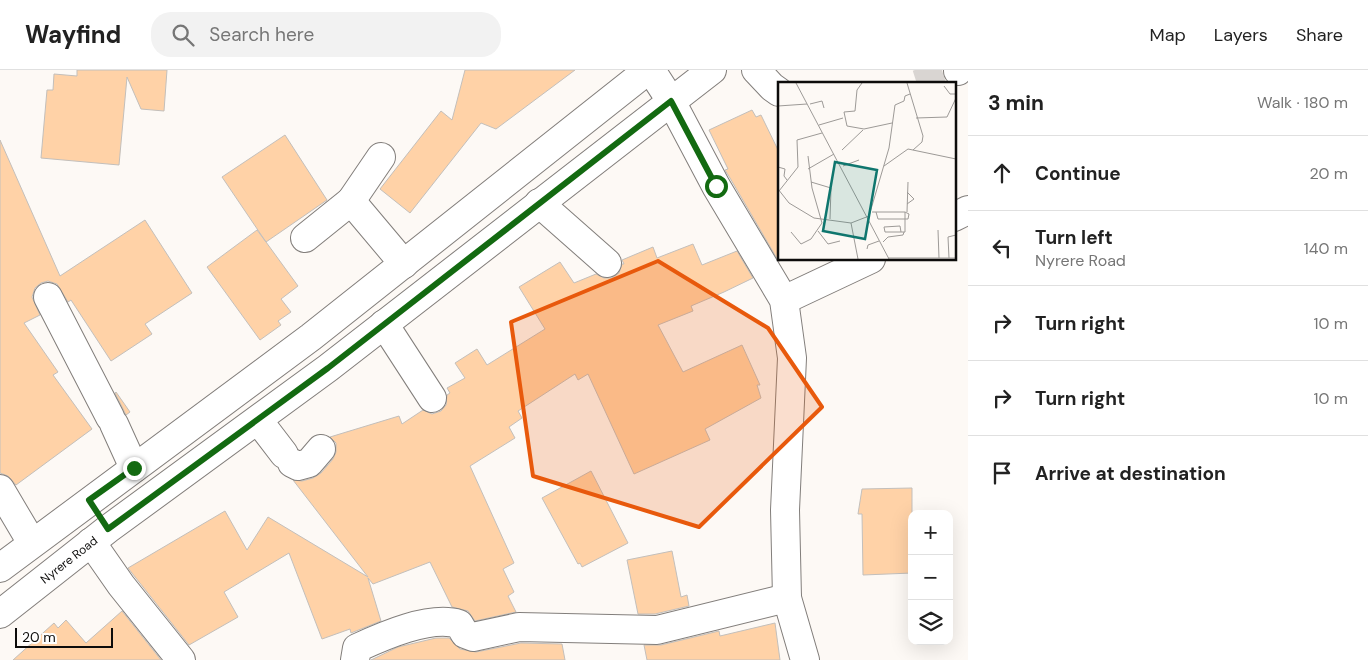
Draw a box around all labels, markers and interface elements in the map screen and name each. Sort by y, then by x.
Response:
search box [151,12,501,57]
text: Wayfind [25,19,121,50]
icon: search [169,21,197,49]
text: Search here [209,22,314,47]
text: Map [1150,23,1186,47]
text: Layers [1214,23,1268,47]
text: Share [1296,23,1343,47]
inset map [778,82,956,260]
text: 3 min [988,89,1044,117]
text: Walk · 180 m [1257,92,1348,113]
icon: ahead [988,159,1016,187]
text: Continue [1035,161,1121,186]
text: 20 m [1309,163,1348,184]
route start [705,175,728,198]
text: Turn left [1035,225,1113,250]
icon: left [988,234,1016,262]
text: 140 m [1304,238,1348,259]
text: Nyrere Road [1035,250,1126,271]
icon: right [988,309,1016,337]
text: Turn right [1035,311,1125,336]
text: 10 m [1314,313,1348,334]
icon: right [988,384,1016,412]
text: Turn right [1035,386,1125,411]
text: 10 m [1314,388,1348,409]
route end [123,457,146,480]
icon: arrive [988,459,1016,487]
text: Arrive at destination [1035,461,1226,486]
map controls [908,510,953,645]
button: + [908,510,953,555]
street label: Nyrere Road [37,533,101,587]
button: − [908,555,953,600]
button: layers [908,600,953,645]
scale bar [15,625,112,648]
text: 20 m [22,628,56,646]

